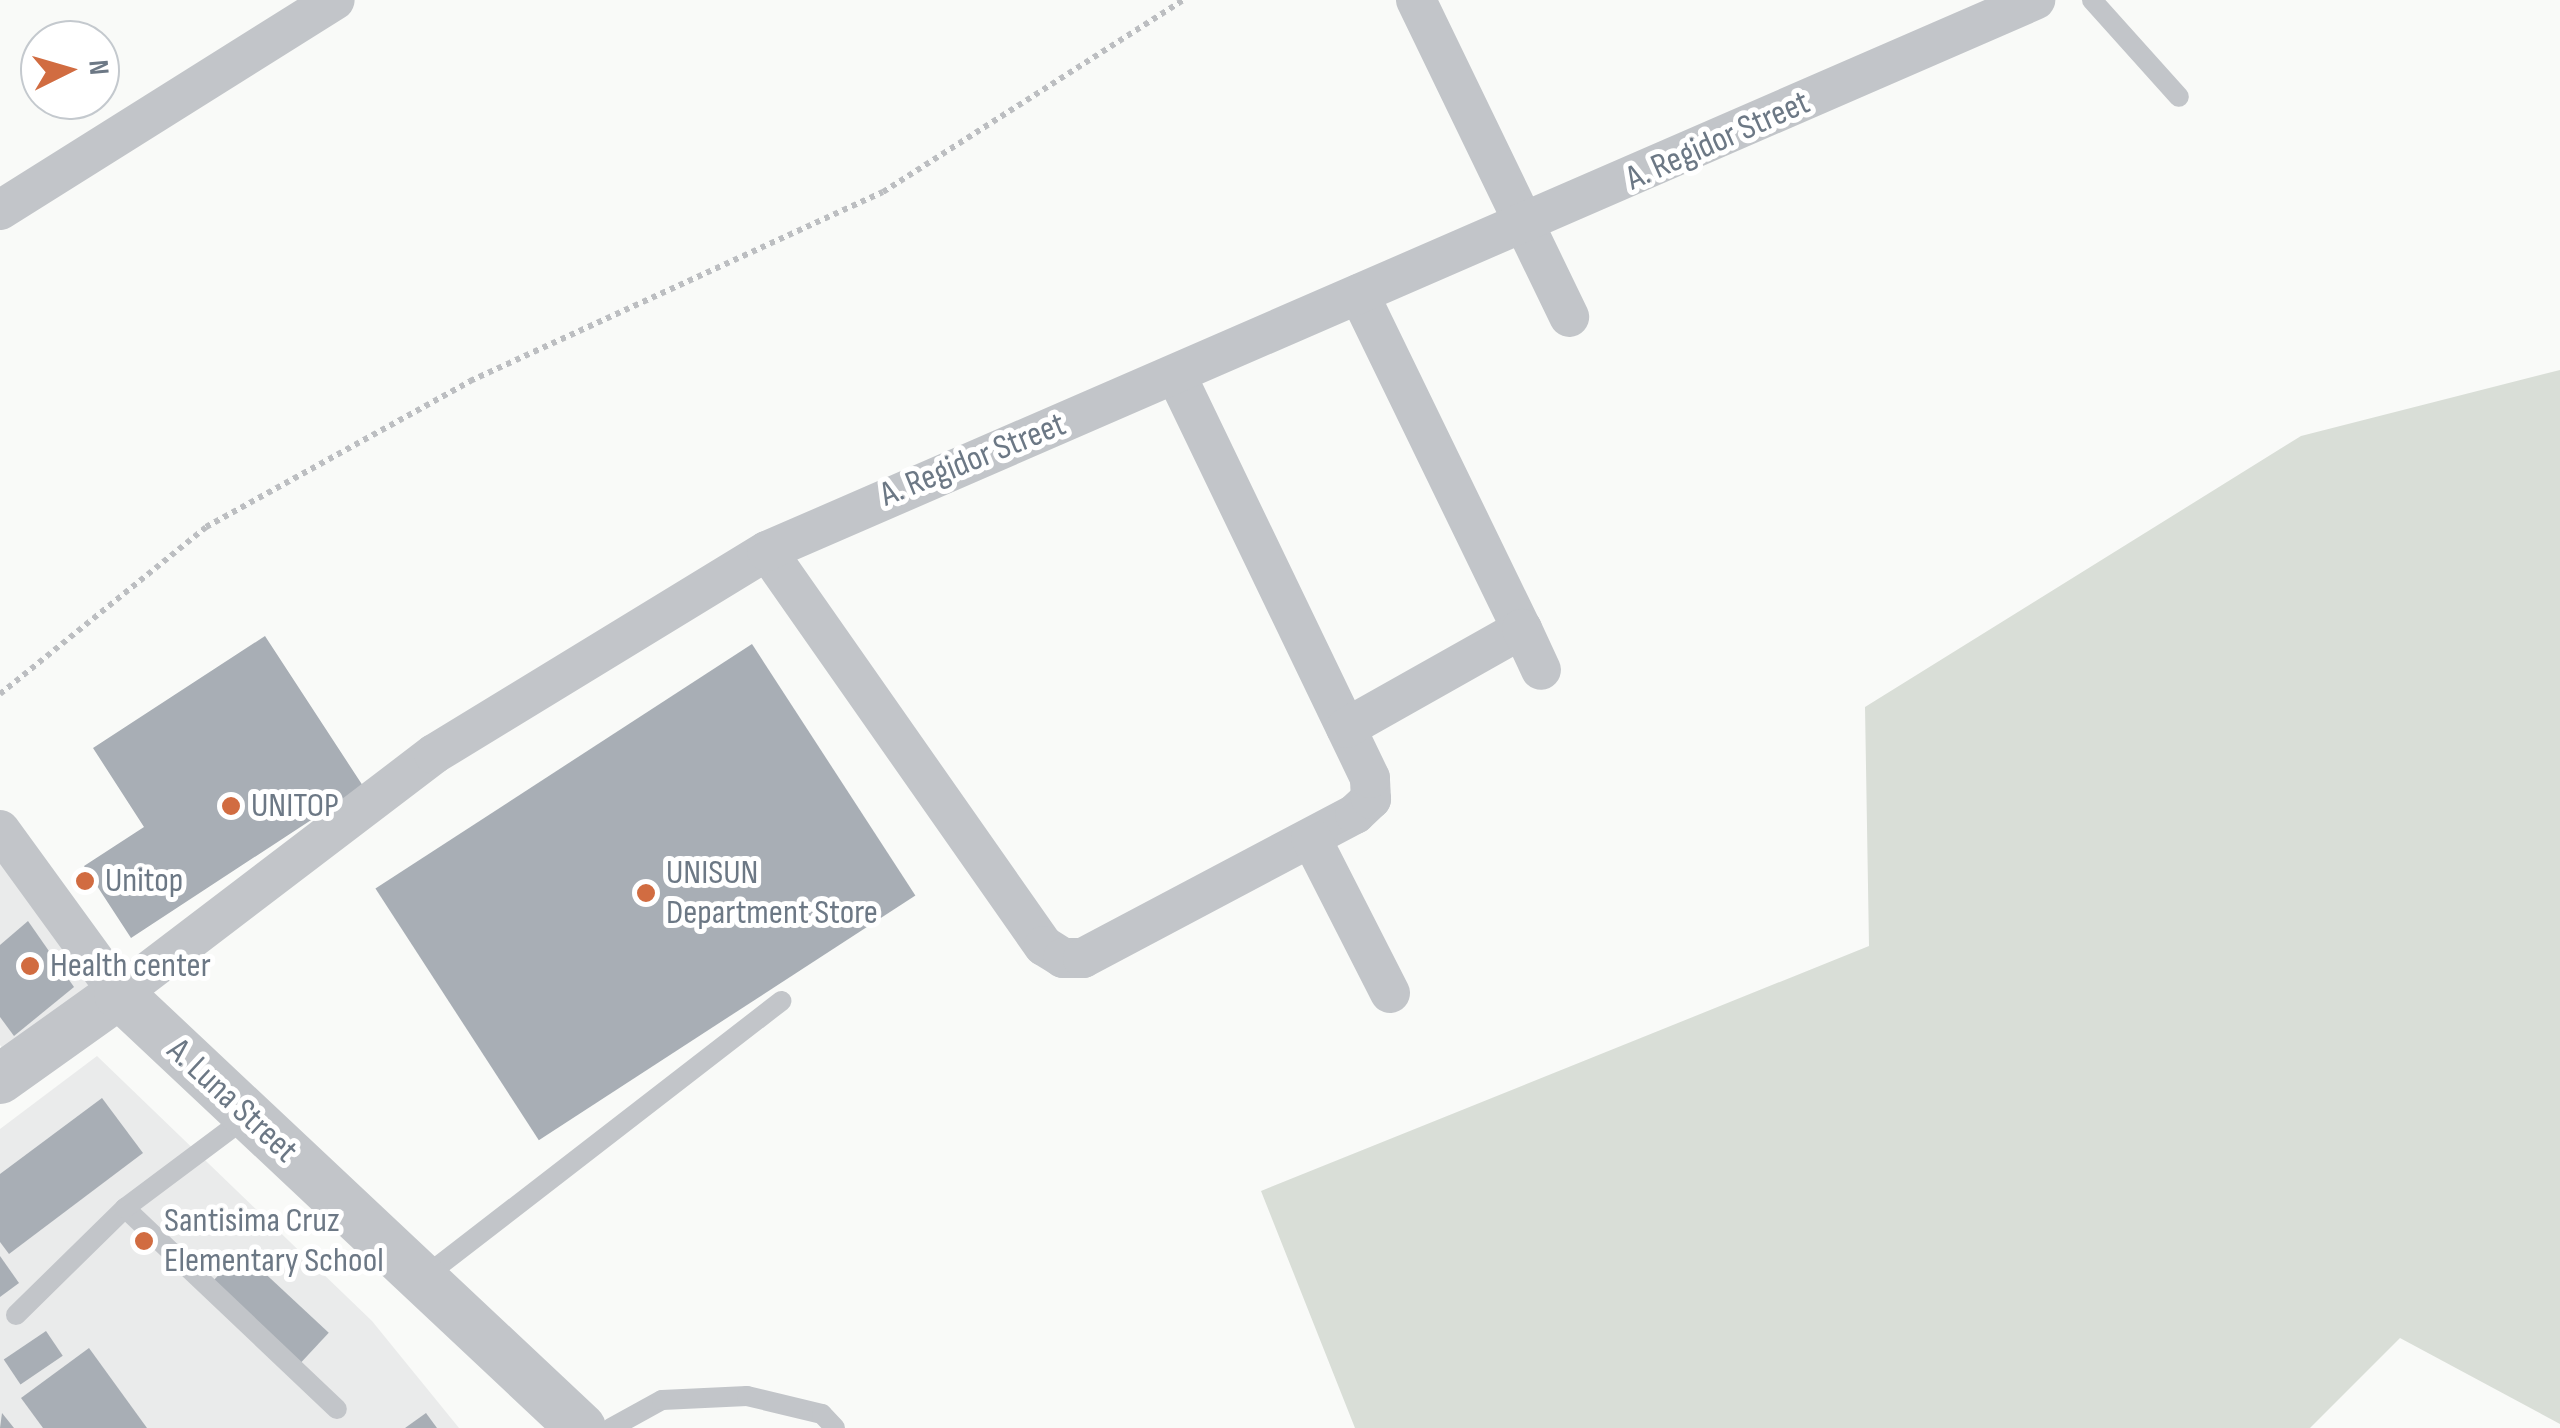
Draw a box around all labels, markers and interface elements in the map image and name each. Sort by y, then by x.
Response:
north arrow [20,20,120,120]
text: N [81,59,115,76]
street label: A. Regidor Street [1620,82,1816,200]
street label: A. Regidor Street [874,404,1072,516]
place label: UNITOP [251,785,339,827]
marker: UNITOP [220,795,242,817]
place label: UNISUN Department Store [666,852,878,934]
place label: Unitop [105,860,183,902]
marker: Unitop [74,870,96,892]
marker: UNISUN Department Store [635,882,657,904]
place label: Health center [50,945,211,987]
marker: Health center [19,955,41,977]
street label: A. Luna Street [158,1030,306,1172]
place label: Santisima Cruz Elementary School [164,1200,384,1282]
marker: Santisima Cruz Elementary School [133,1230,155,1252]

